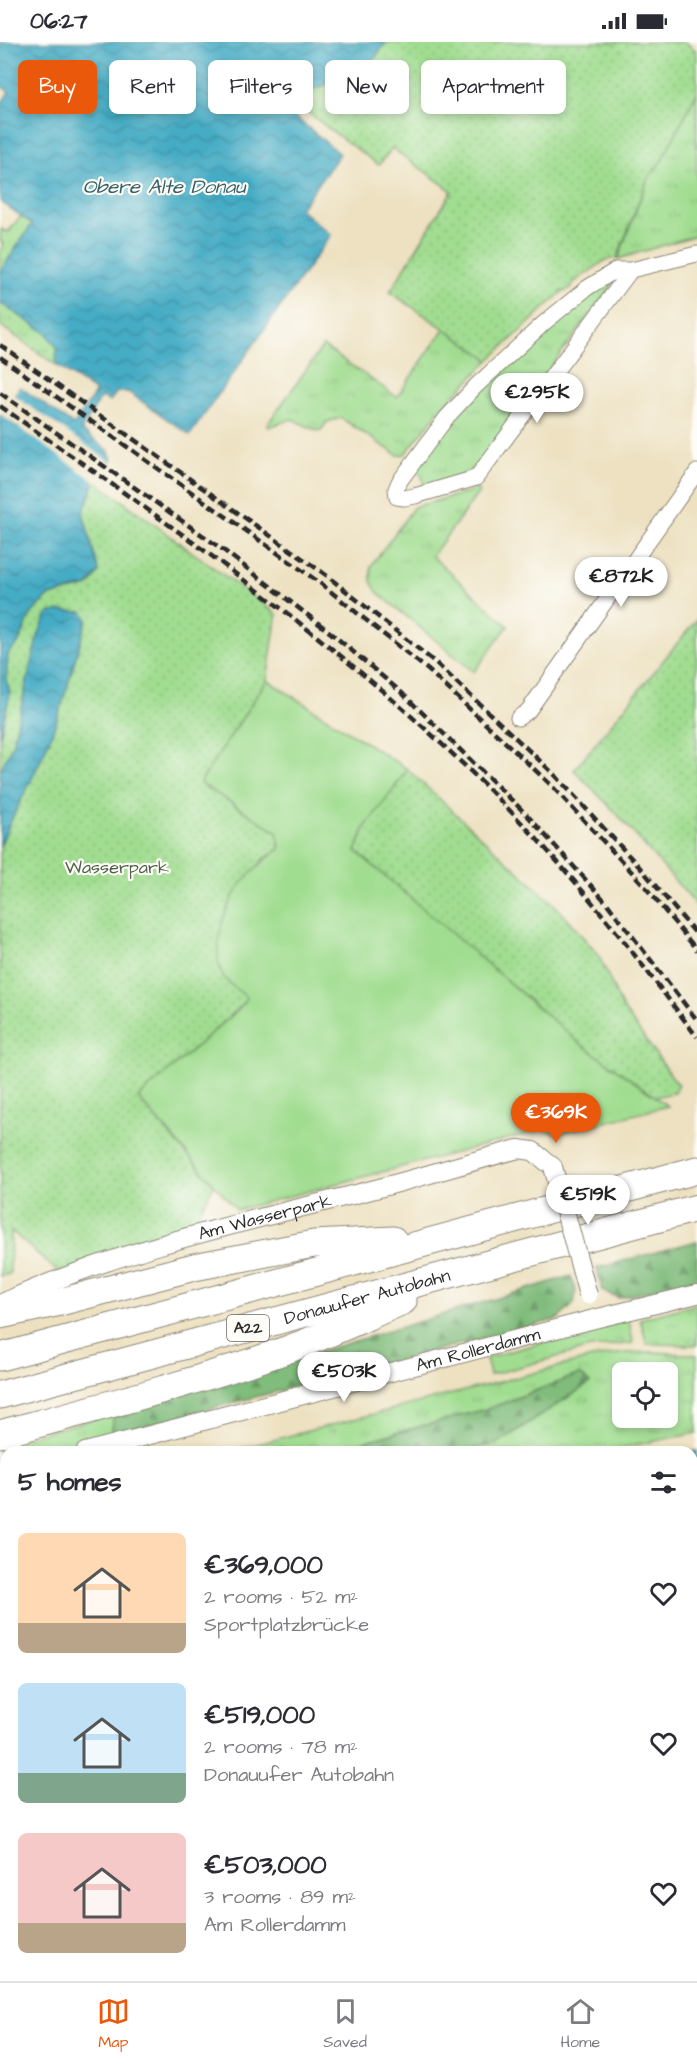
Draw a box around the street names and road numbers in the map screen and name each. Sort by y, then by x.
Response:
street label: Am Wasserpark [195,1188,334,1246]
street label: Donauufer Autobahn [281,1262,453,1331]
road number: A22 [227,1315,269,1341]
street label: Am Rollerdamm [413,1321,543,1378]

